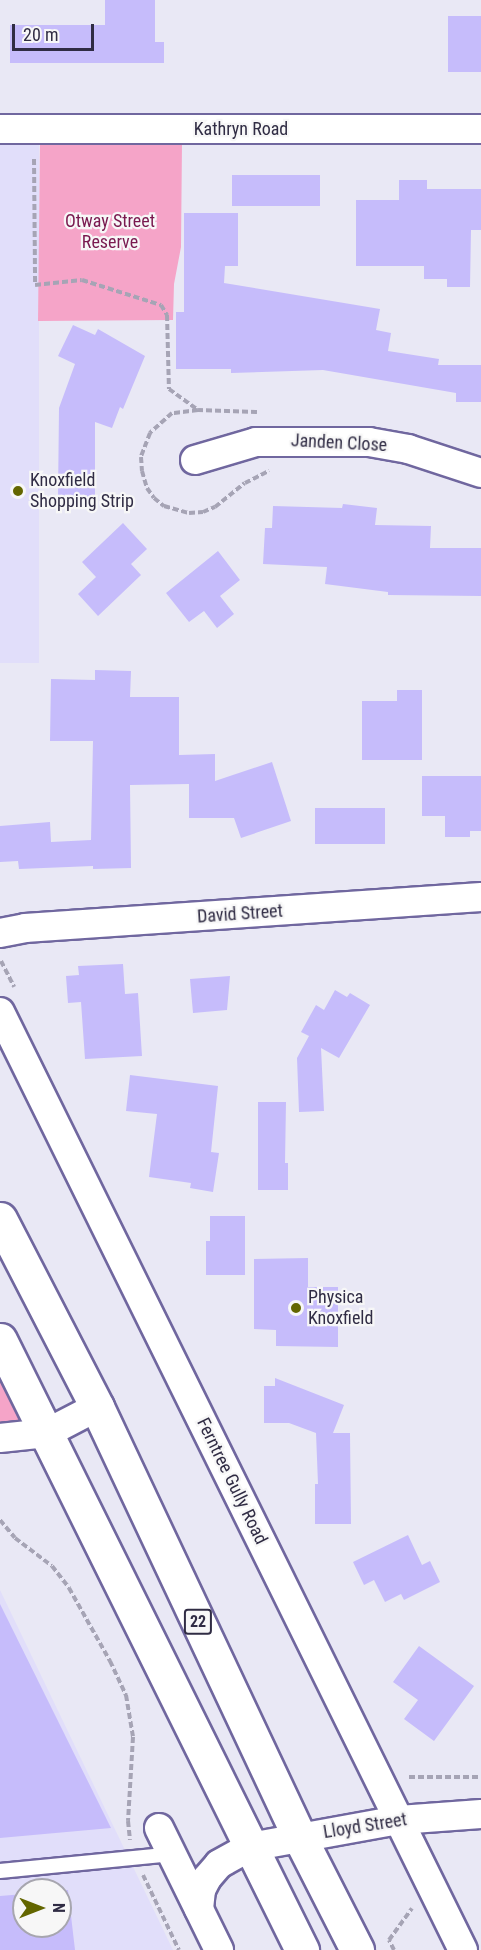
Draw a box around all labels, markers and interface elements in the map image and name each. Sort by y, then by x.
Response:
scale bar [15,12,98,50]
text: 20 m [23,24,58,45]
street label: Kathryn Road [194,118,288,140]
park label: Otway Street Reserve [65,211,155,254]
street label: Janden Close [290,430,388,456]
place label: Knoxfield Shopping Strip [30,470,134,512]
marker: Knoxfield Shopping Strip [11,484,25,498]
street label: David Street [196,900,284,928]
place label: Physica Knoxfield [308,1287,373,1330]
marker: Physica Knoxfield [289,1301,303,1315]
street label: Ferntree Gully Road [192,1414,272,1548]
road number: 22 [183,1609,213,1635]
street label: Lloyd Street [322,1809,408,1843]
north arrow [12,1878,72,1938]
text: N [49,1903,68,1913]

